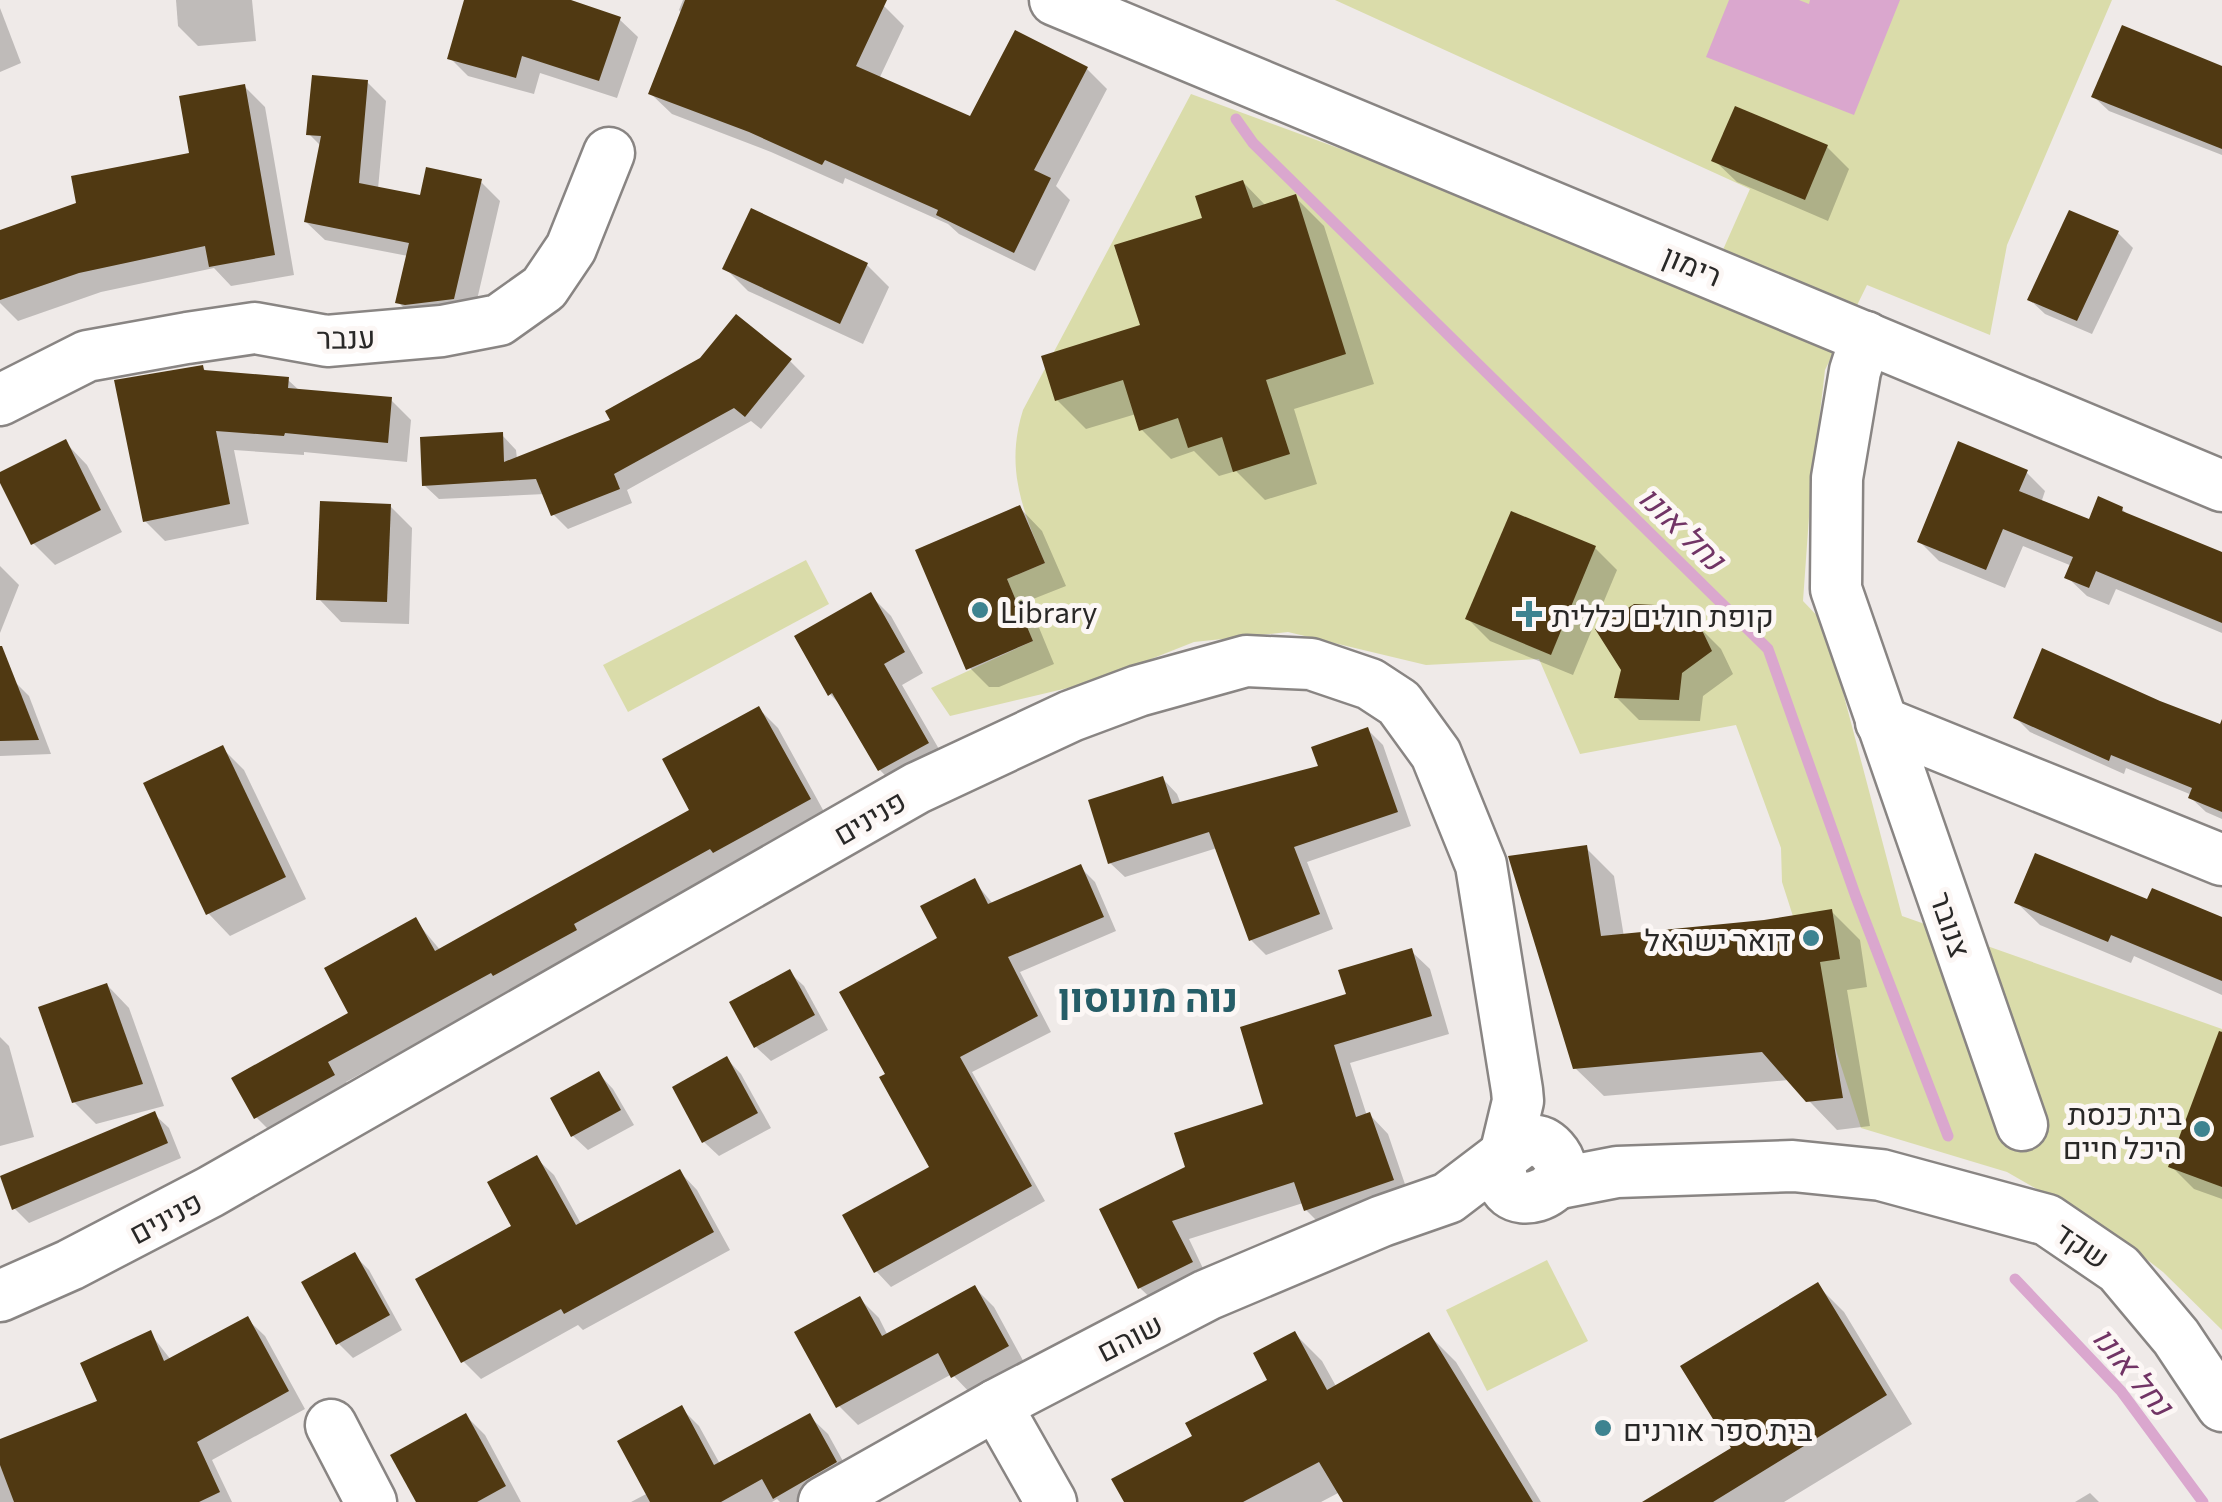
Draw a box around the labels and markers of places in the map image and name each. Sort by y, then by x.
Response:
place label: Library [1000,592,1098,629]
place label: קופת חולים כללית [1552,596,1774,633]
marker: Library [969,599,991,621]
marker: קופת חולים כללית [1516,601,1542,627]
place label: דואר ישראל [1645,920,1791,957]
marker: דואר ישראל [1800,927,1822,949]
place label: בית כנסת היכל חיים [2063,1094,2182,1165]
marker: בית כנסת היכל חיים [2191,1118,2213,1140]
place label: בית ספר אורנים [1623,1410,1813,1447]
marker: בית ספר אורנים [1592,1417,1614,1439]

